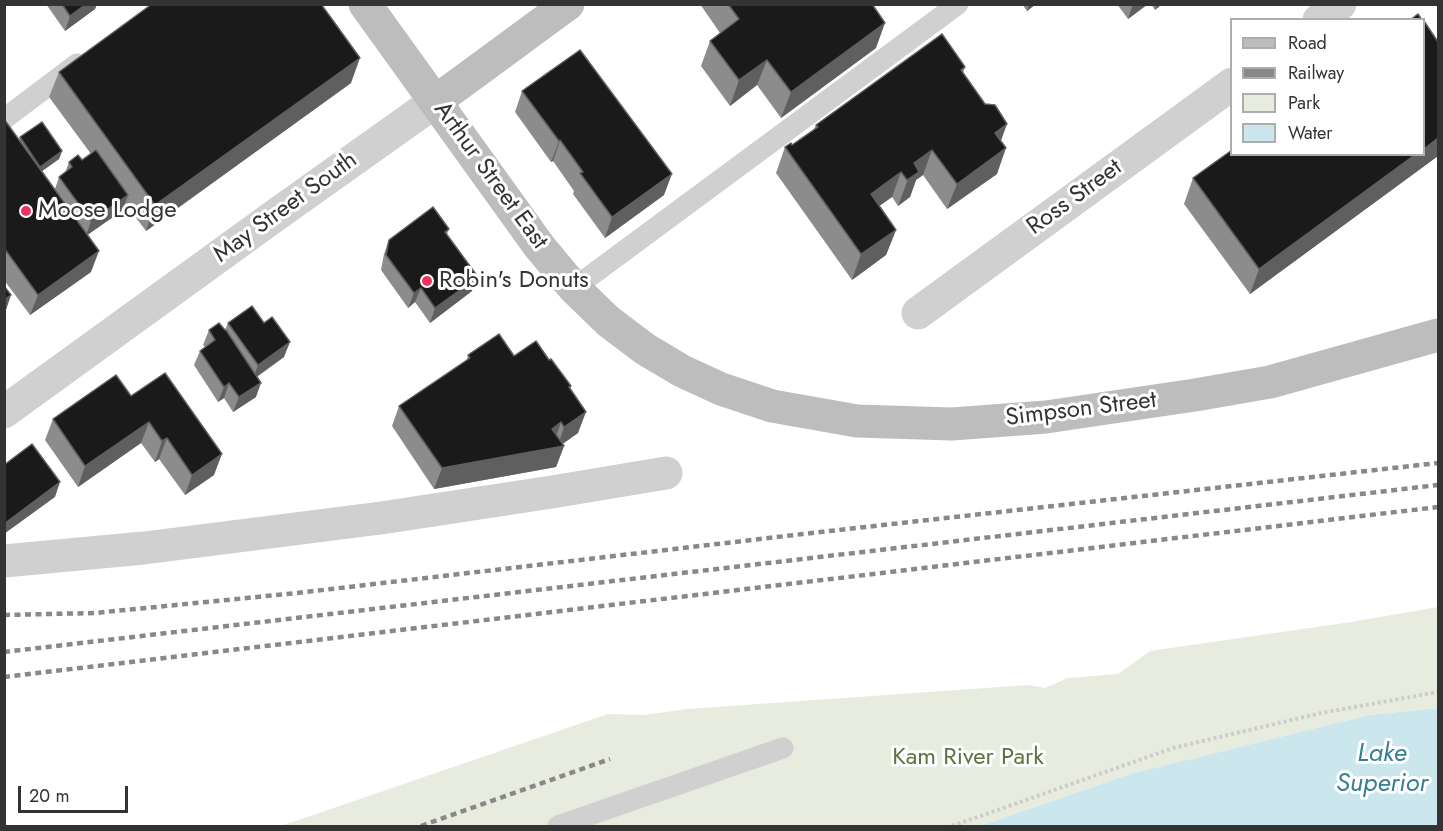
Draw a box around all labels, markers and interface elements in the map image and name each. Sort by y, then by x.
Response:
legend [1230,18,1425,156]
text: Road [1288,30,1327,56]
text: Railway [1288,60,1344,86]
text: Park [1288,90,1320,116]
street label: Arthur Street East [427,97,553,255]
text: Water [1288,120,1332,146]
street label: May Street South [209,146,363,270]
street label: Ross Street [1022,154,1128,242]
place label: Moose Lodge [38,197,177,225]
marker: Moose Lodge [19,204,33,218]
place label: Robin's Donuts [439,267,589,295]
marker: Robin's Donuts [420,274,434,288]
street label: Simpson Street [1004,386,1158,434]
water label: Lake Superior [1336,739,1428,800]
park label: Kam River Park [892,744,1044,772]
scale bar [21,774,130,812]
text: 20 m [29,783,69,809]

